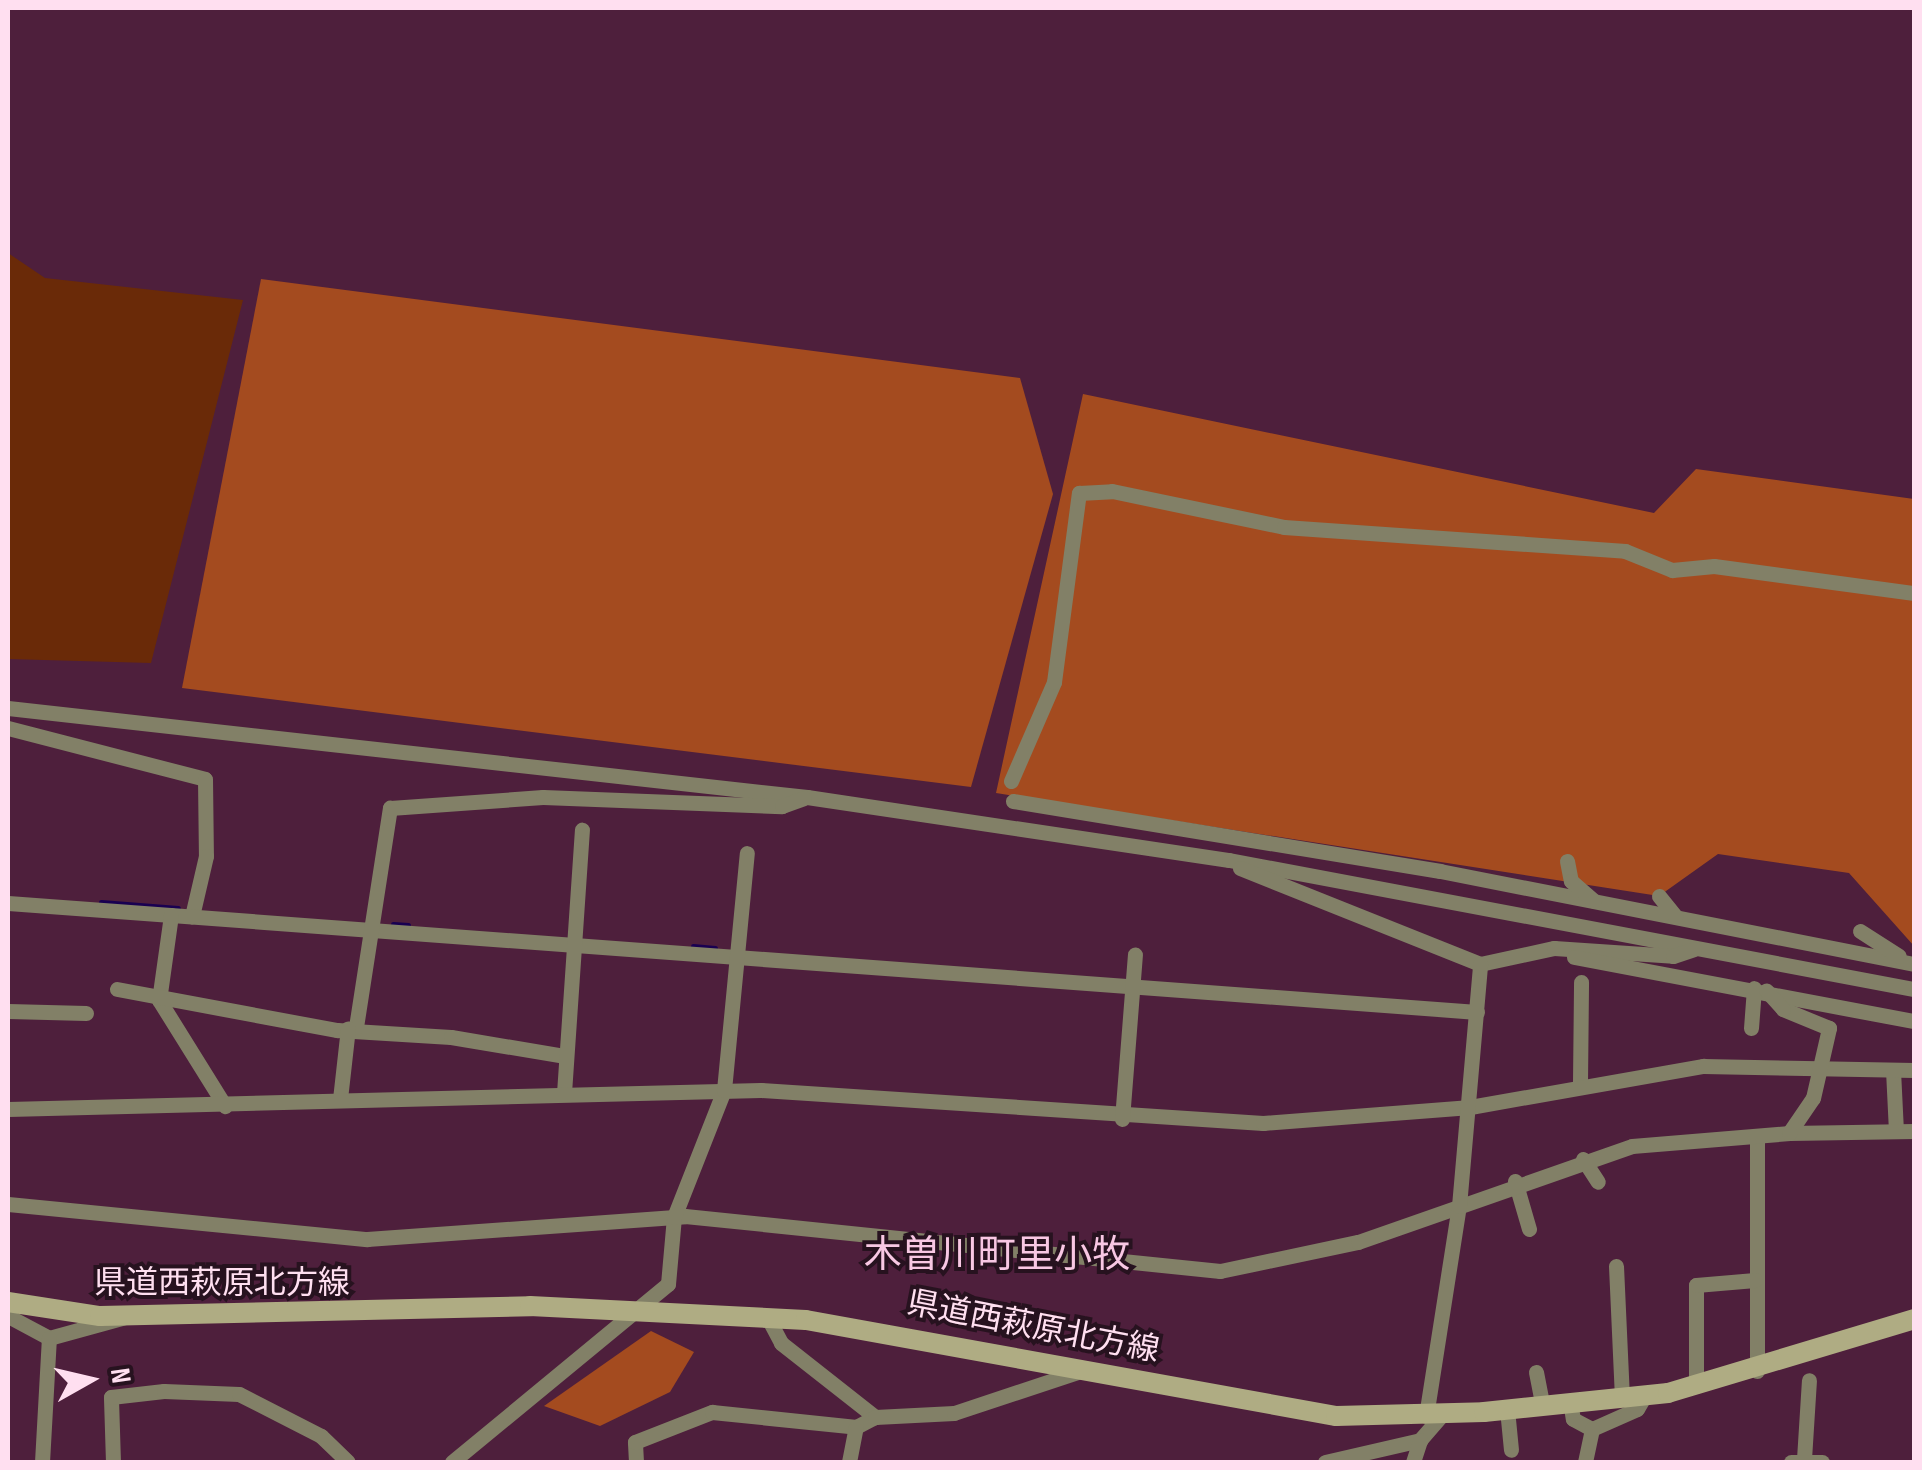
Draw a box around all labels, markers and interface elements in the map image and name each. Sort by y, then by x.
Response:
district label: 木曽川町里小牧 [864,1233,1130,1279]
street label: 県道西萩原北方線 [94,1265,350,1303]
street label: 県道西萩原北方線 [904,1285,1162,1371]
north arrow [40,1330,140,1430]
text: N [103,1366,138,1385]

